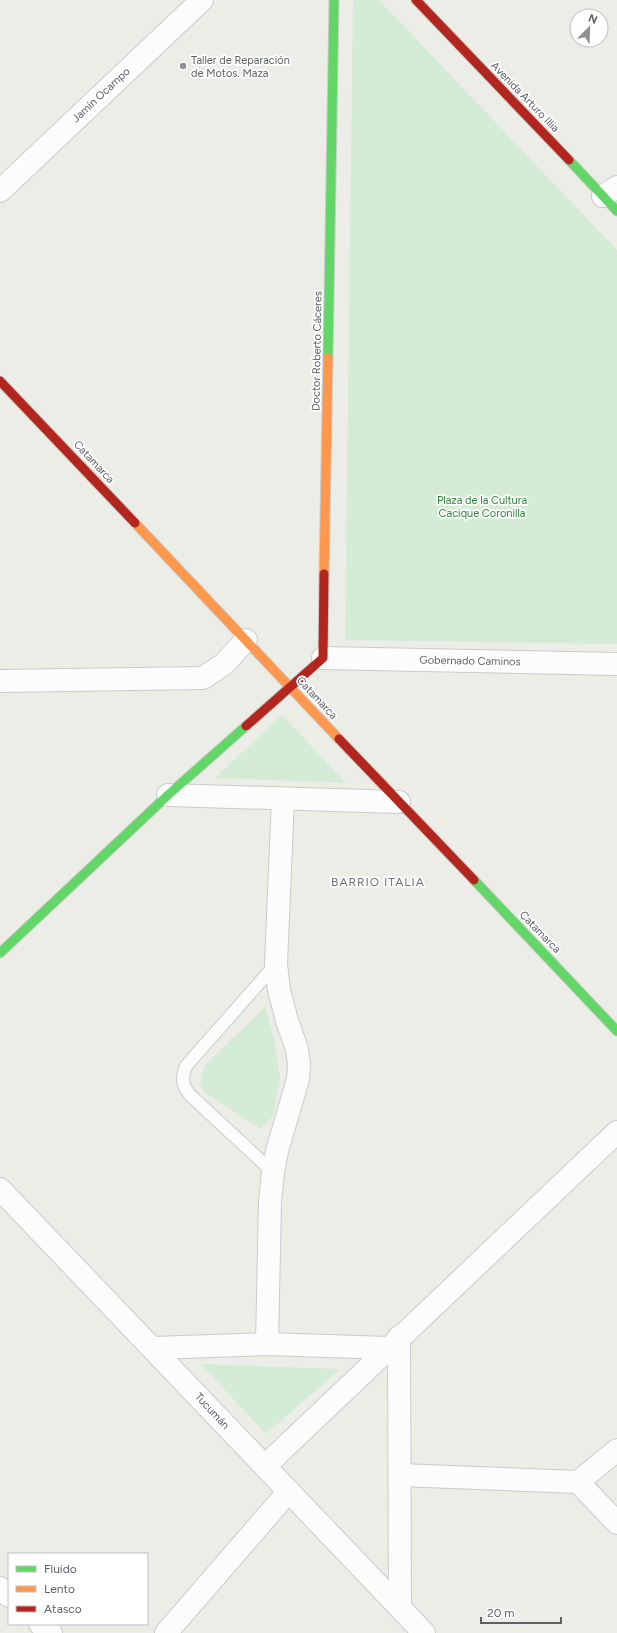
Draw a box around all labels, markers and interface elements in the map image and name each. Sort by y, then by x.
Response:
north arrow [569,8,609,48]
text: N [586,12,599,27]
place label: Taller de Reparación de Motos. Maza [191,54,290,80]
street label: Avenida Arturo Illia [488,59,562,135]
marker: Taller de Reparación de Motos. Maza [178,61,188,71]
street label: Jamín Ocampo [69,65,133,125]
street label: Doctor Roberto Cáceres [309,291,325,411]
street label: Catamarca [71,438,117,486]
park label: Plaza de la Cultura Cacique Coronilla [437,494,527,520]
street label: Gobernado Caminos [419,654,521,668]
street label: Catamarca [294,674,340,722]
district label: BARRIO ITALIA [331,875,425,889]
street label: Catamarca [517,908,563,956]
street label: Tucumán [192,1390,232,1432]
legend [8,1553,148,1625]
text: Fluido [44,1562,77,1576]
text: Lento [44,1582,75,1596]
scale bar [481,1599,561,1625]
text: Atasco [44,1602,82,1616]
text: 20 m [487,1606,515,1620]

